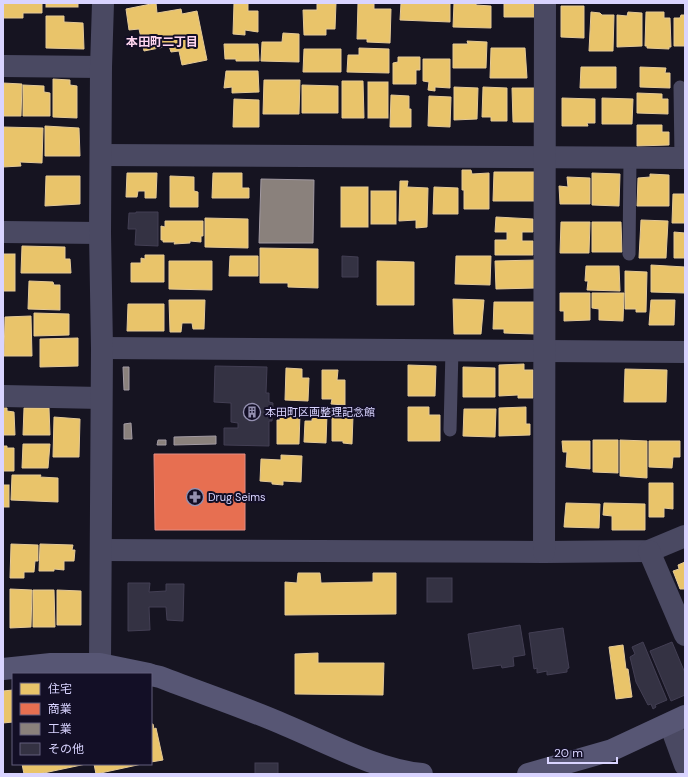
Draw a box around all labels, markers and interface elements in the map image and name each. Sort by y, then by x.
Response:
district label: 本田町二丁目 [126,34,198,50]
building icon: 本田町区画整理記念館 [242,402,262,422]
place label: 本田町区画整理記念館 [265,405,375,419]
pharmacy icon: Drug Seims [185,487,205,507]
place label: Drug Seims [208,490,266,504]
legend [12,673,152,765]
text: 住宅 [48,681,72,697]
text: 商業 [48,701,72,717]
text: 工業 [48,721,72,737]
scale bar [548,739,617,765]
text: その他 [48,741,84,757]
text: 20 m [554,745,583,761]

